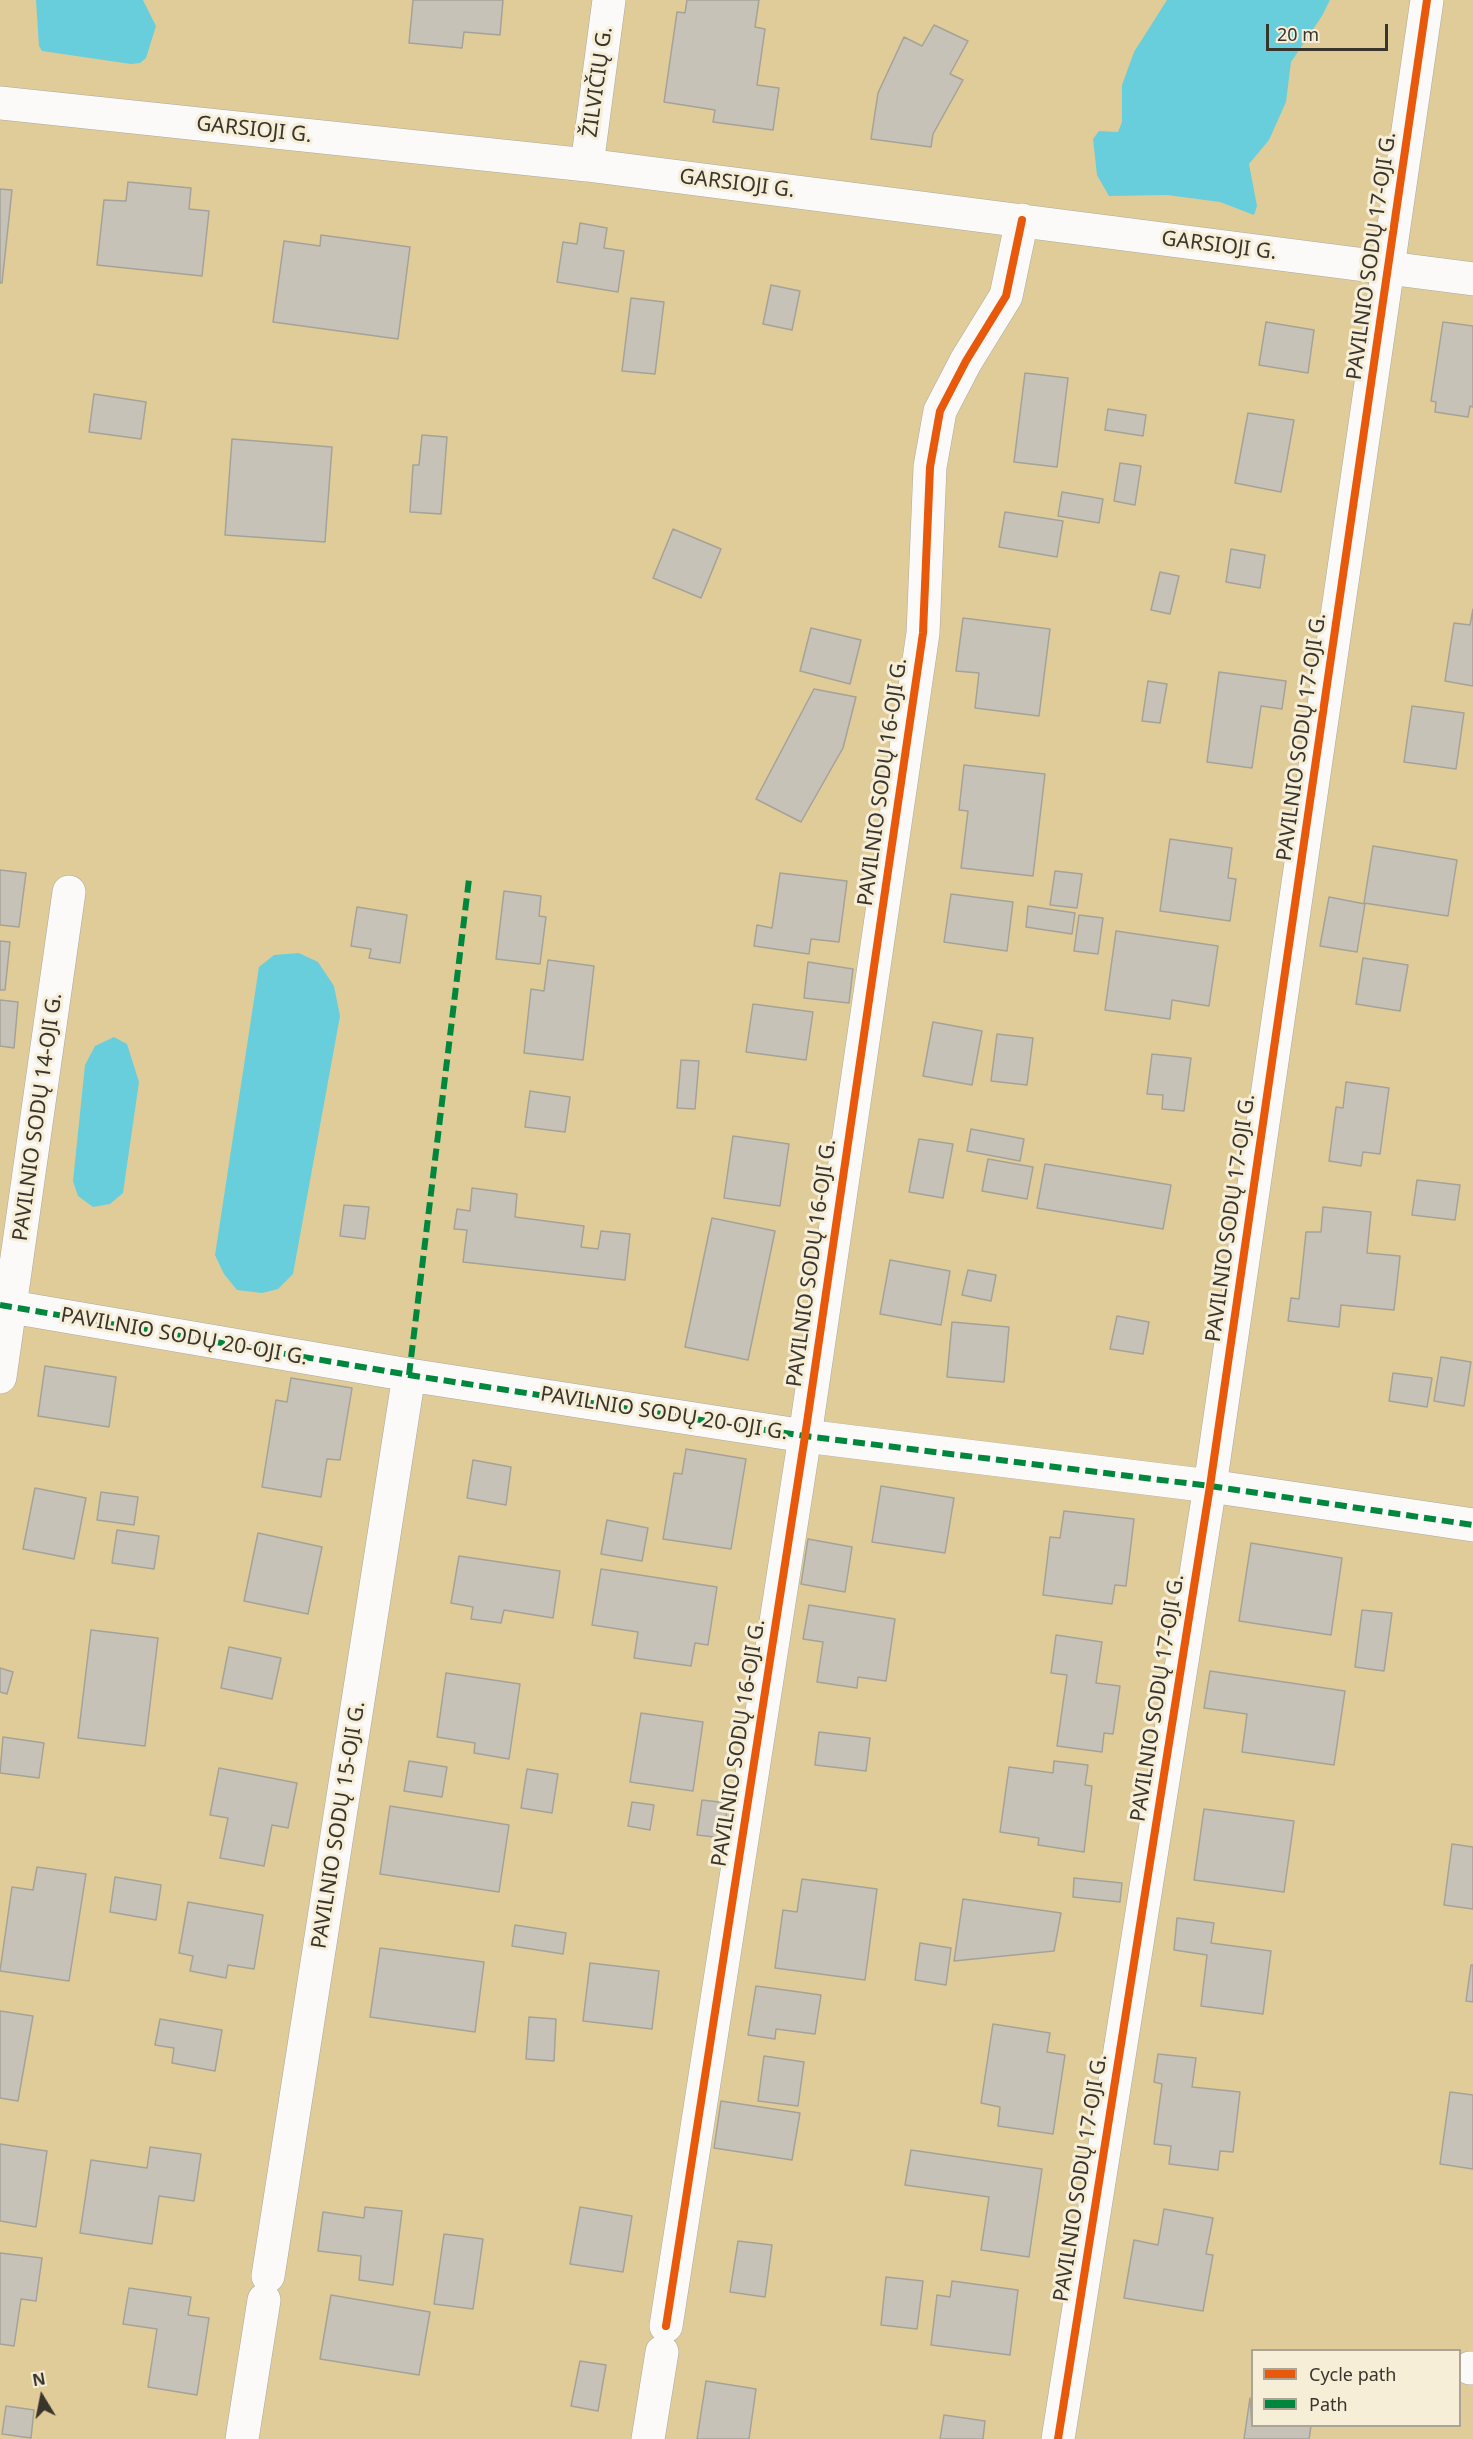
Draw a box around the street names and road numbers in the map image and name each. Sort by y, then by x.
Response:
street label: ŽILVIČIŲ G. [578,25,618,139]
street label: GARSIOJI G. [195,111,313,149]
street label: PAVILNIO SODŲ 17-OJI G. [1342,130,1402,382]
street label: GARSIOJI G. [678,164,796,204]
street label: GARSIOJI G. [1160,226,1278,266]
street label: PAVILNIO SODŲ 17-OJI G. [1272,611,1332,863]
street label: PAVILNIO SODŲ 16-OJI G. [853,656,913,908]
street label: PAVILNIO SODŲ 14-OJI G. [8,991,68,1243]
street label: PAVILNIO SODŲ 17-OJI G. [1201,1092,1261,1344]
street label: PAVILNIO SODŲ 16-OJI G. [782,1137,842,1389]
street label: PAVILNIO SODŲ 20-OJI G. [59,1303,309,1371]
street label: PAVILNIO SODŲ 20-OJI G. [538,1382,790,1446]
street label: PAVILNIO SODŲ 17-OJI G. [1126,1572,1190,1824]
street label: PAVILNIO SODŲ 16-OJI G. [707,1617,771,1869]
street label: PAVILNIO SODŲ 15-OJI G. [307,1699,371,1951]
street label: PAVILNIO SODŲ 17-OJI G. [1049,2052,1113,2304]

